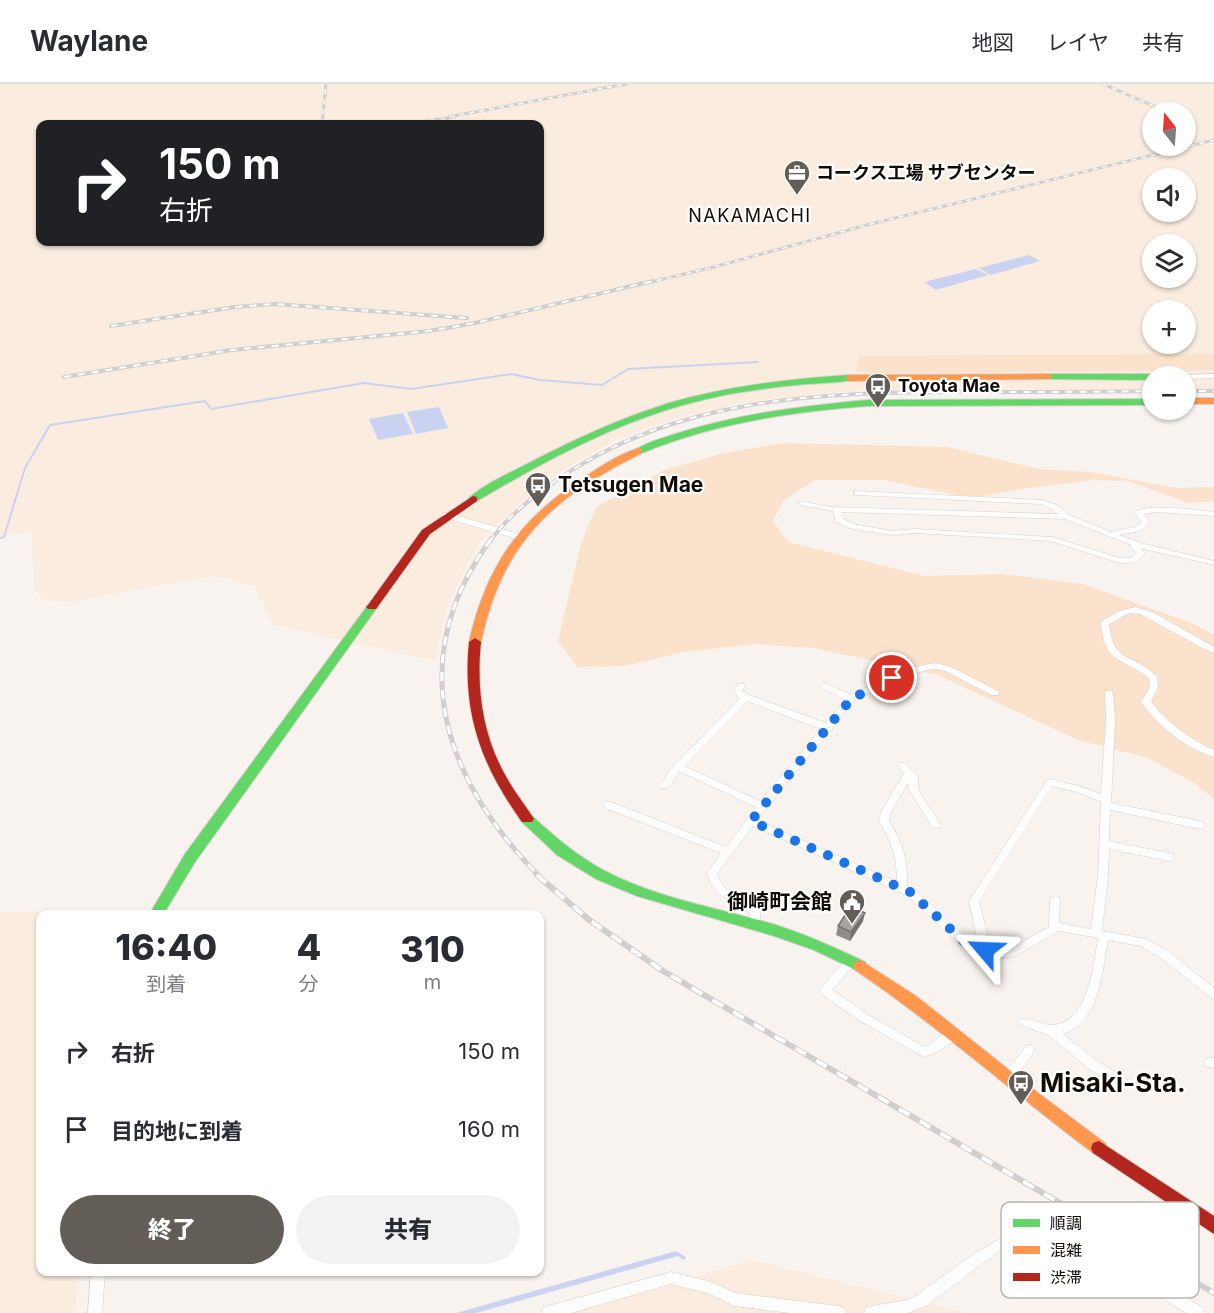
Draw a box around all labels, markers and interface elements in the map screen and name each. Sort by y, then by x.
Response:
text: Waylane [30,24,148,58]
text: 地図 [972,30,1014,55]
text: レイヤ [1047,30,1109,55]
text: 共有 [1142,30,1184,55]
north arrow [1142,102,1196,156]
map controls [1142,102,1196,420]
text: 150 m [159,138,281,189]
icon: right [60,144,138,222]
office icon: コークス工場 サブセンター [782,158,812,196]
place label: コークス工場 サブセンター [816,162,1036,183]
button: sound [1142,168,1196,222]
text: 右折 [159,194,213,227]
district label: NAKAMACHI [688,205,812,226]
button: layers [1142,234,1196,288]
button: + [1142,300,1196,354]
button: − [1142,366,1196,420]
bus stop icon: Toyota Mae [863,371,893,409]
place label: Toyota Mae [898,375,1000,396]
bus stop icon: Tetsugen Mae [523,470,553,508]
place label: Tetsugen Mae [558,472,703,497]
pin [866,652,917,703]
icon: arrive [875,661,908,694]
public building icon: 御崎町会館 [837,887,867,925]
place label: 御崎町会館 [727,889,832,914]
position arrow [953,918,1017,982]
text: 16:40 [115,925,217,969]
text: 4 [296,925,321,969]
text: 310 [400,927,465,971]
text: m [424,970,441,994]
text: 到着 [146,972,186,996]
text: 分 [299,972,319,996]
icon: right [60,1035,93,1068]
text: 150 m [458,1038,520,1064]
text: 右折 [111,1040,155,1066]
place label: Misaki-Sta. [1040,1067,1186,1098]
bus stop icon: Misaki-Sta. [1006,1068,1036,1106]
icon: arrive [60,1113,93,1146]
text: 160 m [458,1116,520,1142]
text: 目的地に到着 [111,1118,243,1144]
button: 終了 [60,1195,284,1264]
button: 共有 [296,1195,520,1264]
legend [1001,1202,1199,1298]
text: 順調 [1050,1213,1082,1233]
text: 混雑 [1050,1240,1082,1260]
text: 渋滞 [1050,1267,1082,1287]

